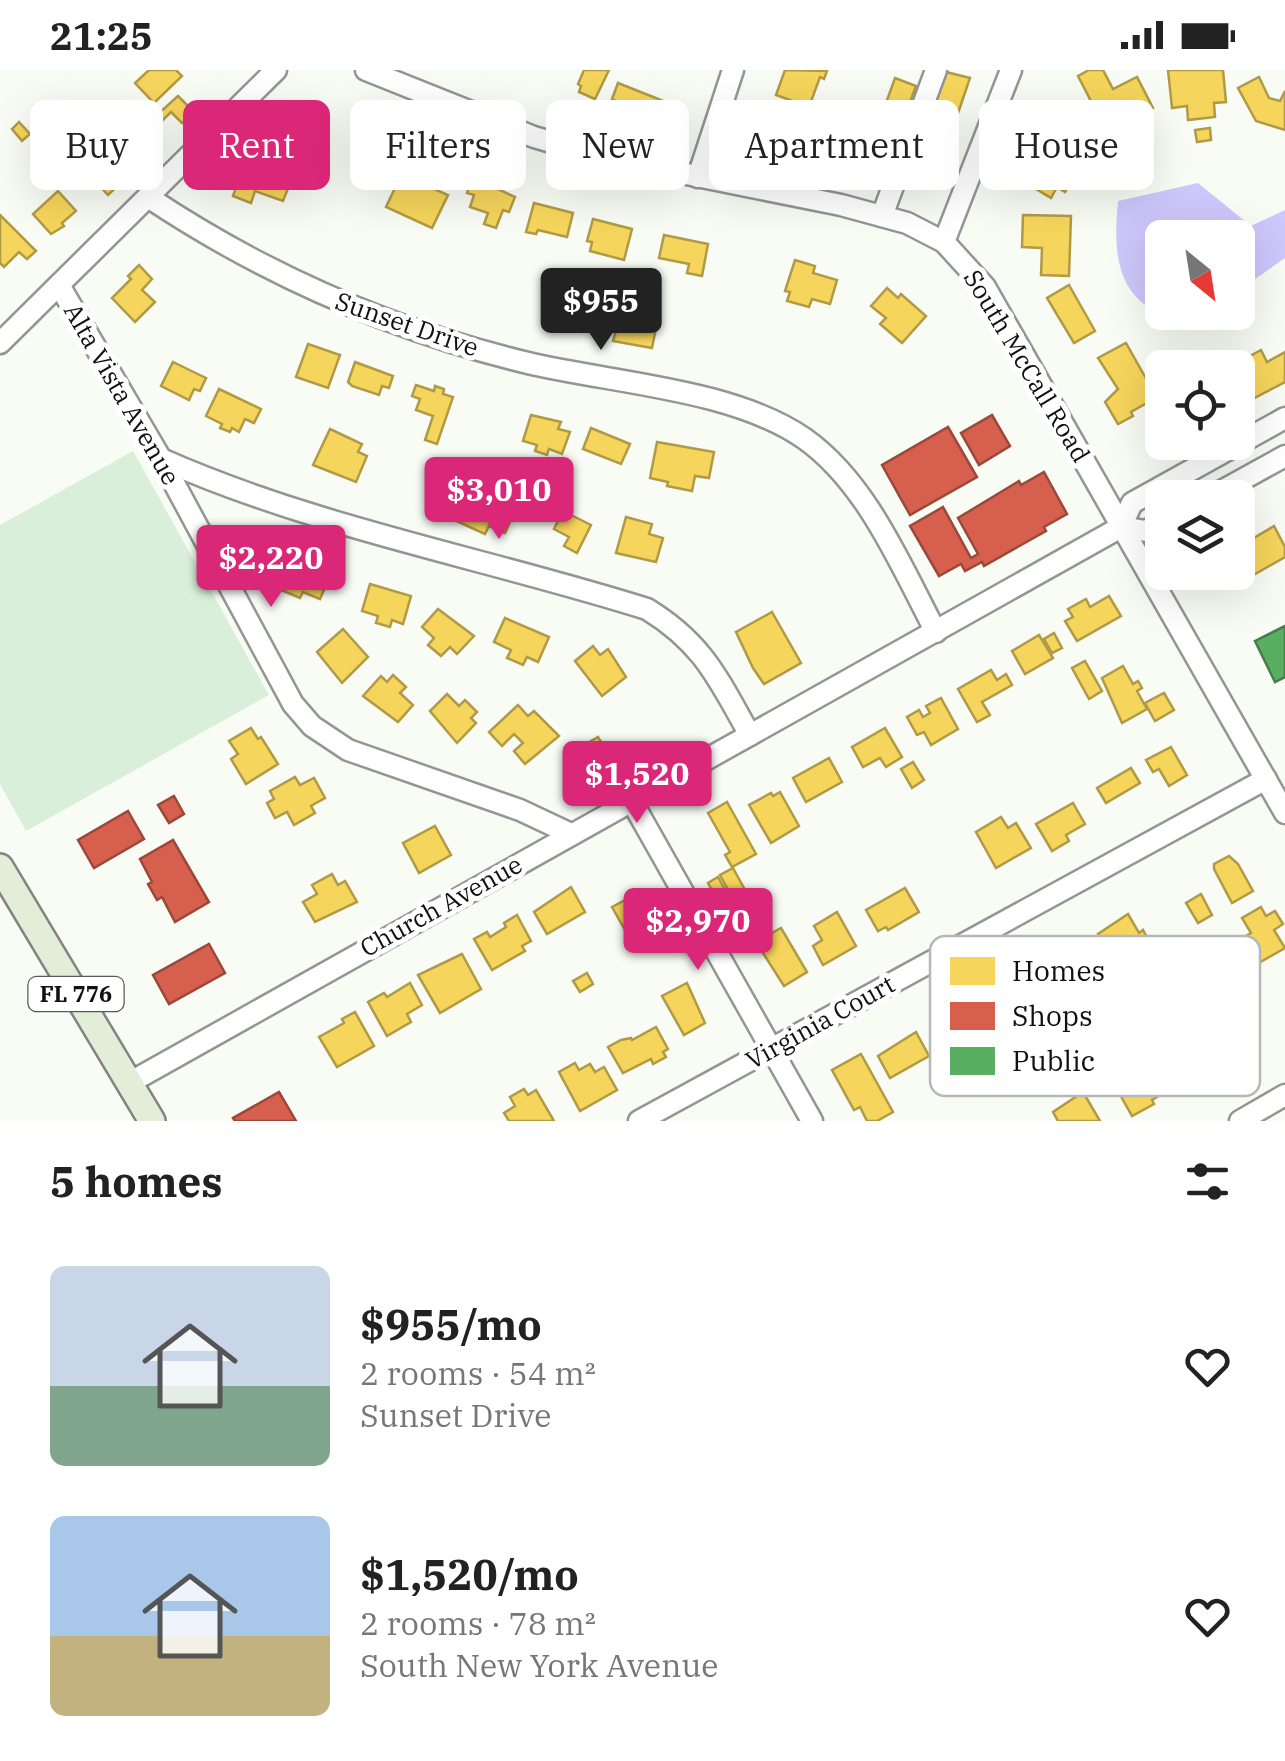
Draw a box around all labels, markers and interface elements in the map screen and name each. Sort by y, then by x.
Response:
text: 21:25 [50,11,153,60]
chip: Buy [30,100,163,190]
chip: Rent [183,100,330,190]
chip: Filters [350,100,526,190]
chip: New [546,100,689,190]
chip: Apartment [709,100,959,190]
chip: House [979,100,1154,190]
north arrow [1145,220,1255,330]
map controls [1145,220,1255,590]
street label: South McCall Road [957,263,1098,468]
pin: $955 [542,268,660,353]
text: $955 [563,279,639,321]
street label: Sunset Drive [331,284,483,363]
street label: Alta Vista Avenue [57,297,188,491]
button: locate [1145,350,1255,460]
pin: $3,010 [418,457,580,542]
text: $3,010 [447,468,551,510]
button: layers [1145,480,1255,590]
pin: $2,220 [190,525,352,610]
text: $2,220 [219,536,323,578]
pin: $1,520 [556,741,718,826]
text: $1,520 [585,752,689,794]
street label: Church Avenue [354,847,528,964]
pin: $2,970 [617,888,779,973]
text: $2,970 [646,899,750,941]
legend [930,936,1260,1096]
text: Homes [1012,952,1105,989]
street label: Virginia Court [739,967,900,1076]
road number: FL 776 [28,977,124,1011]
text: Shops [1012,997,1093,1034]
text: Public [1012,1042,1095,1079]
text: 5 homes [50,1154,223,1209]
icon: filters [1180,1154,1235,1209]
text: $955/mo [360,1297,542,1352]
icon: home [130,1306,250,1426]
icon: heart [1180,1339,1235,1394]
text: 2 rooms · 54 m² [360,1352,596,1394]
text: Sunset Drive [360,1394,551,1436]
text: $1,520/mo [360,1547,579,1602]
icon: home [130,1556,250,1676]
icon: heart [1180,1589,1235,1644]
text: 2 rooms · 78 m² [360,1602,596,1644]
text: South New York Avenue [360,1644,718,1686]

